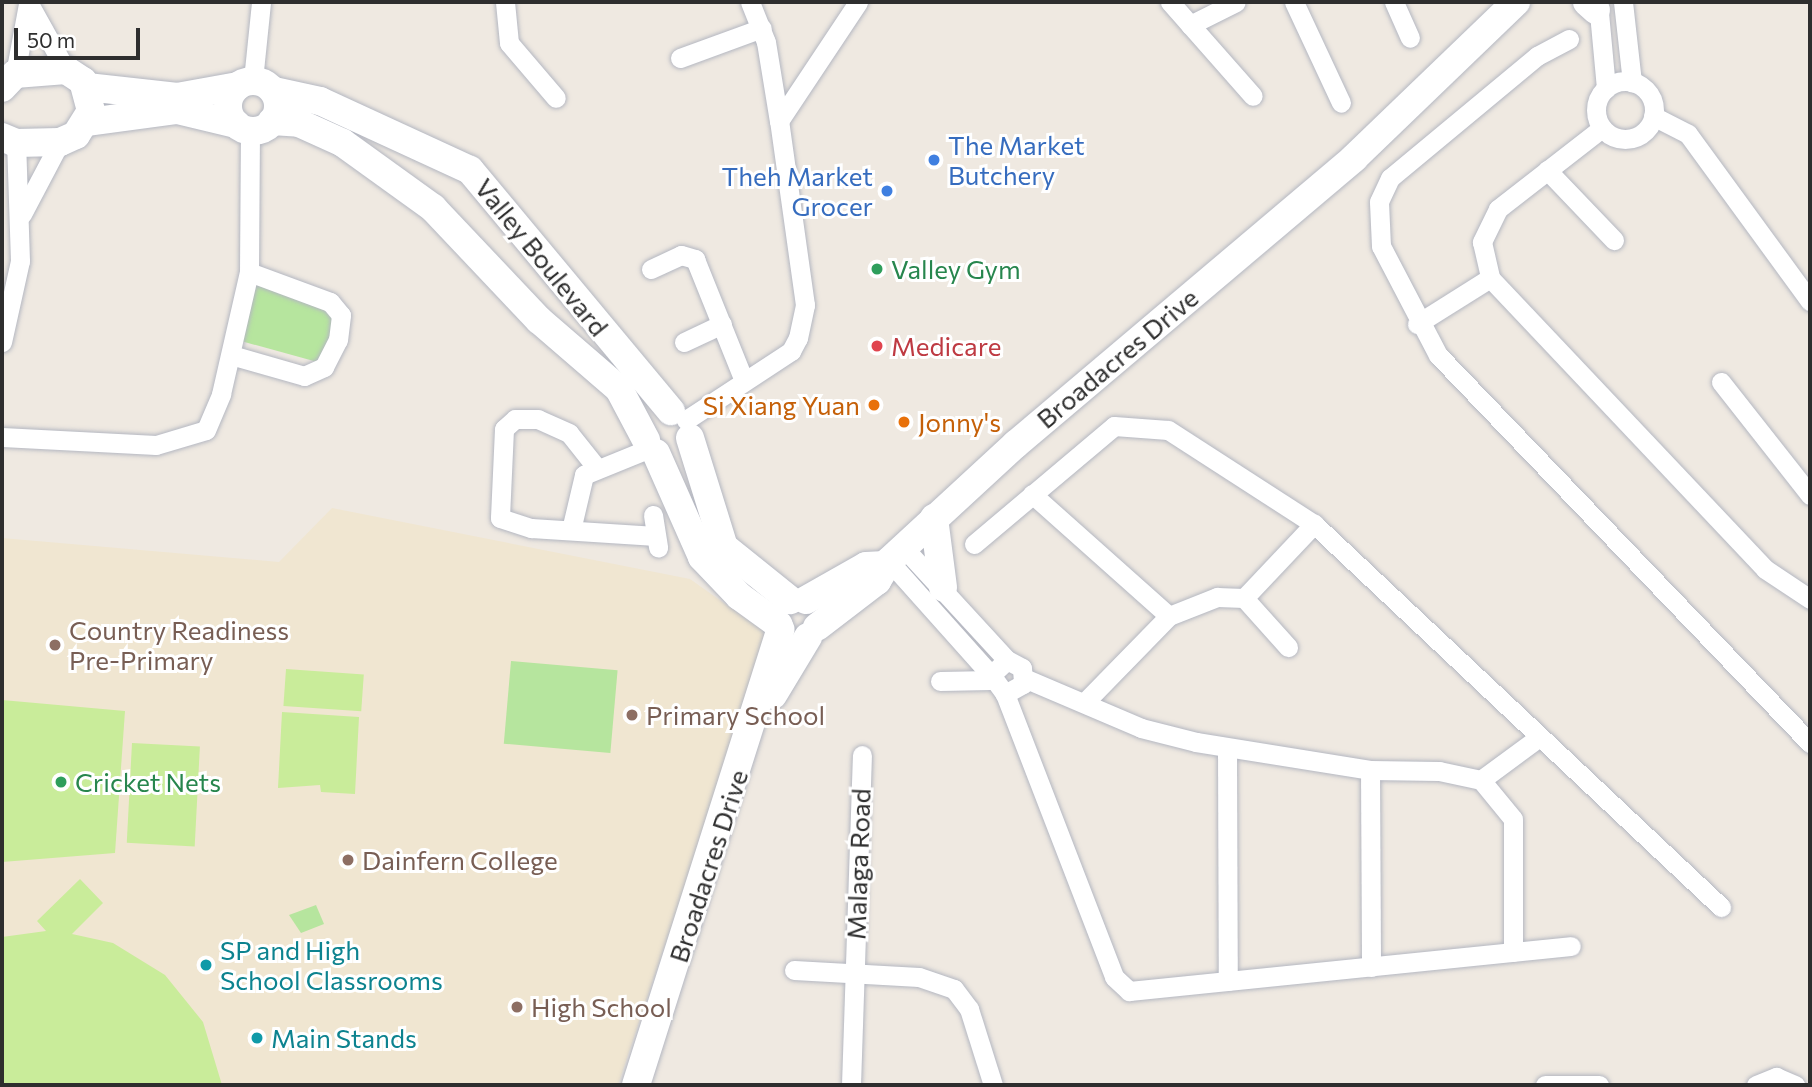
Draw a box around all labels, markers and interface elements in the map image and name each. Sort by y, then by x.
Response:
scale bar [18,14,144,58]
text: 50 m [27,27,75,52]
place label: The Market Butchery [948,129,1085,190]
marker: The Market Butchery [926,152,942,168]
place label: Theh Market Grocer [722,160,873,222]
street label: Valley Boulevard [469,172,615,342]
marker: Theh Market Grocer [879,183,895,199]
place label: Valley Gym [891,253,1021,285]
marker: Valley Gym [869,261,885,277]
street label: Broadacres Drive [1030,282,1204,434]
place label: Medicare [891,330,1001,362]
marker: Medicare [869,338,885,354]
place label: Si Xiang Yuan [703,389,860,421]
marker: Si Xiang Yuan [866,397,882,413]
place label: Jonny's [918,406,1001,438]
marker: Jonny's [896,414,912,430]
place label: Country Readiness Pre-Primary [69,614,289,676]
marker: Country Readiness Pre-Primary [47,637,63,653]
place label: Primary School [646,699,825,731]
marker: Primary School [624,707,640,723]
place label: Cricket Nets [75,766,221,798]
street label: Broadacres Drive [662,766,754,966]
marker: Cricket Nets [53,774,69,790]
street label: Malaga Road [840,788,876,940]
place label: Dainfern College [362,844,558,876]
marker: Dainfern College [340,852,356,868]
place label: SP and High School Classrooms [220,934,443,996]
marker: SP and High School Classrooms [198,957,214,973]
place label: High School [531,991,672,1023]
marker: High School [509,999,525,1015]
place label: Main Stands [271,1022,417,1054]
marker: Main Stands [249,1030,265,1046]

